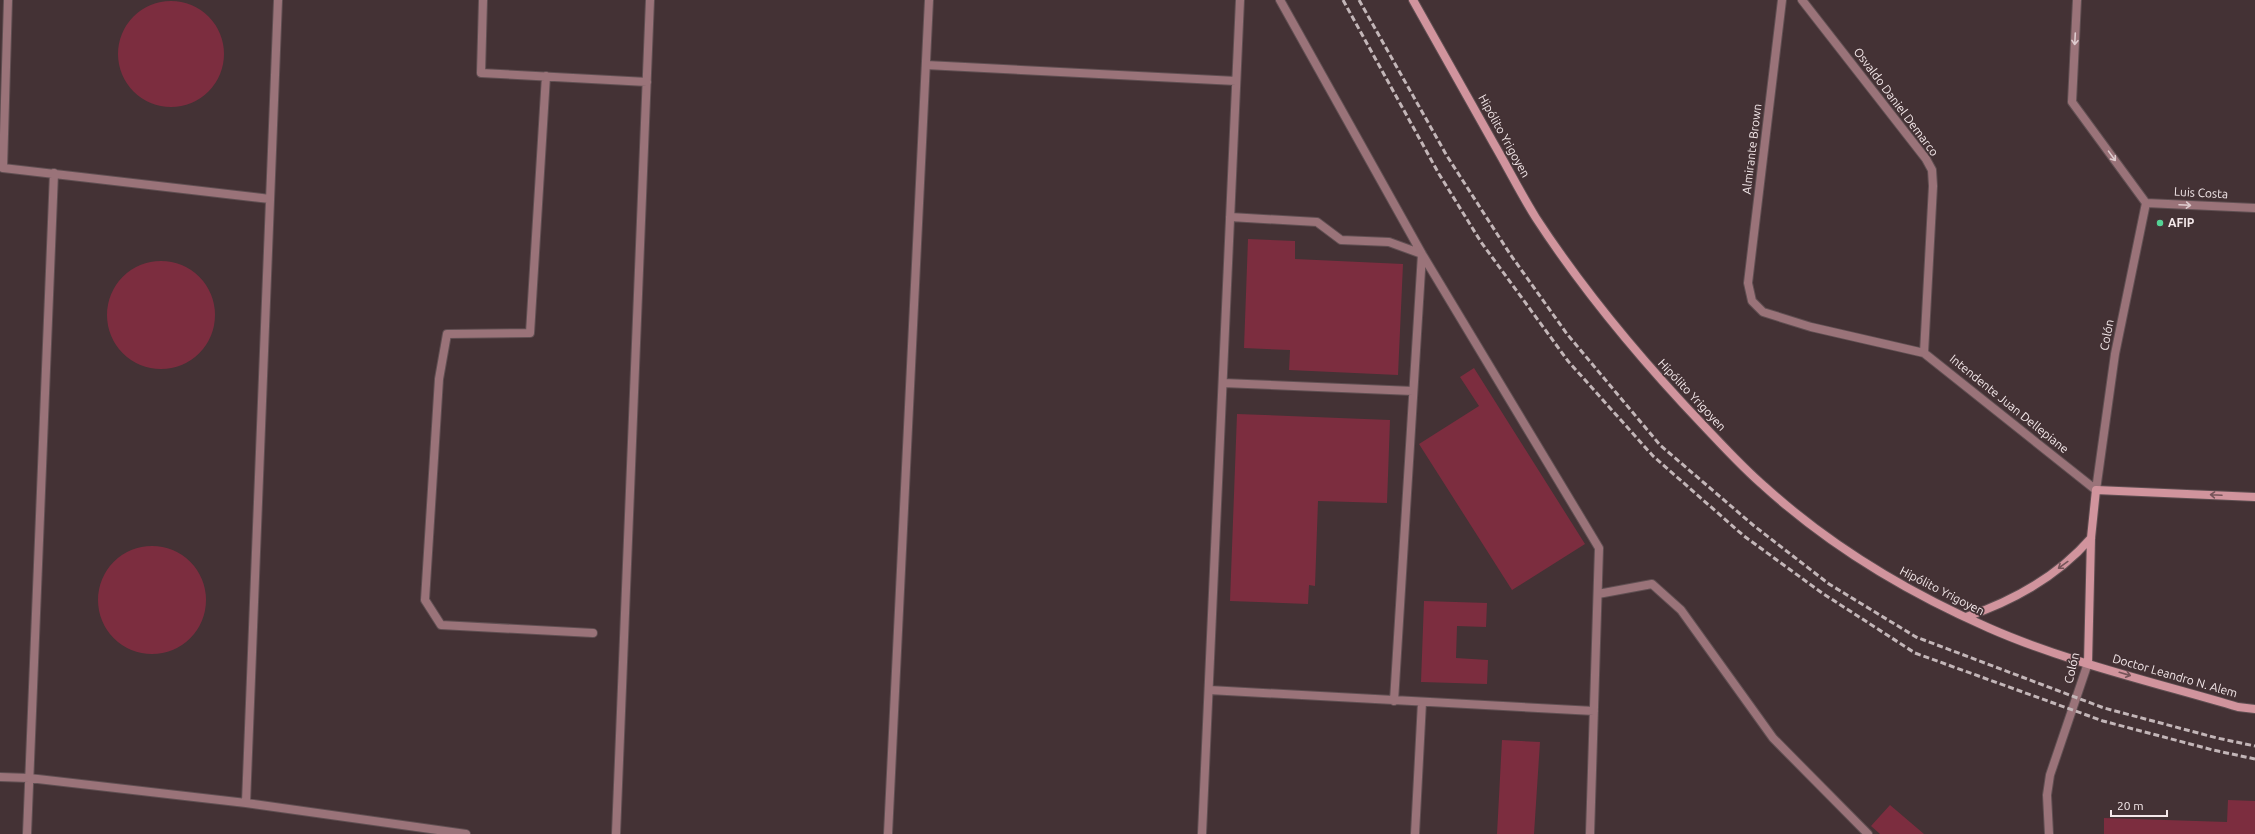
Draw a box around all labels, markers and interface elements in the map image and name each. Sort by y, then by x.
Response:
one-way arrow [2072,32,2079,45]
street label: Osvaldo Daniel Demarco [1851,45,1941,158]
street label: Hipólito Yrigoyen [1476,92,1533,180]
street label: Almirante Brown [1739,103,1764,195]
one-way arrow [2108,150,2116,161]
street label: Luis Costa [2174,185,2228,200]
one-way arrow [2178,201,2191,208]
place label: AFIP [2168,216,2195,229]
marker: AFIP [2155,218,2165,228]
street label: Colón [2097,318,2116,352]
street label: Intendente Juan Dellepiane [1947,352,2071,455]
street label: Hipólito Yrigoyen [1656,356,1729,433]
one-way arrow [2210,492,2223,499]
one-way arrow [2058,561,2069,569]
street label: Hipólito Yrigoyen [1898,564,1987,617]
street label: Colón [2062,651,2081,685]
street label: Doctor Leandro N. Alem [2111,651,2239,700]
one-way arrow [2119,671,2132,678]
scale bar [2111,792,2167,818]
text: 20 m [2117,799,2144,812]

